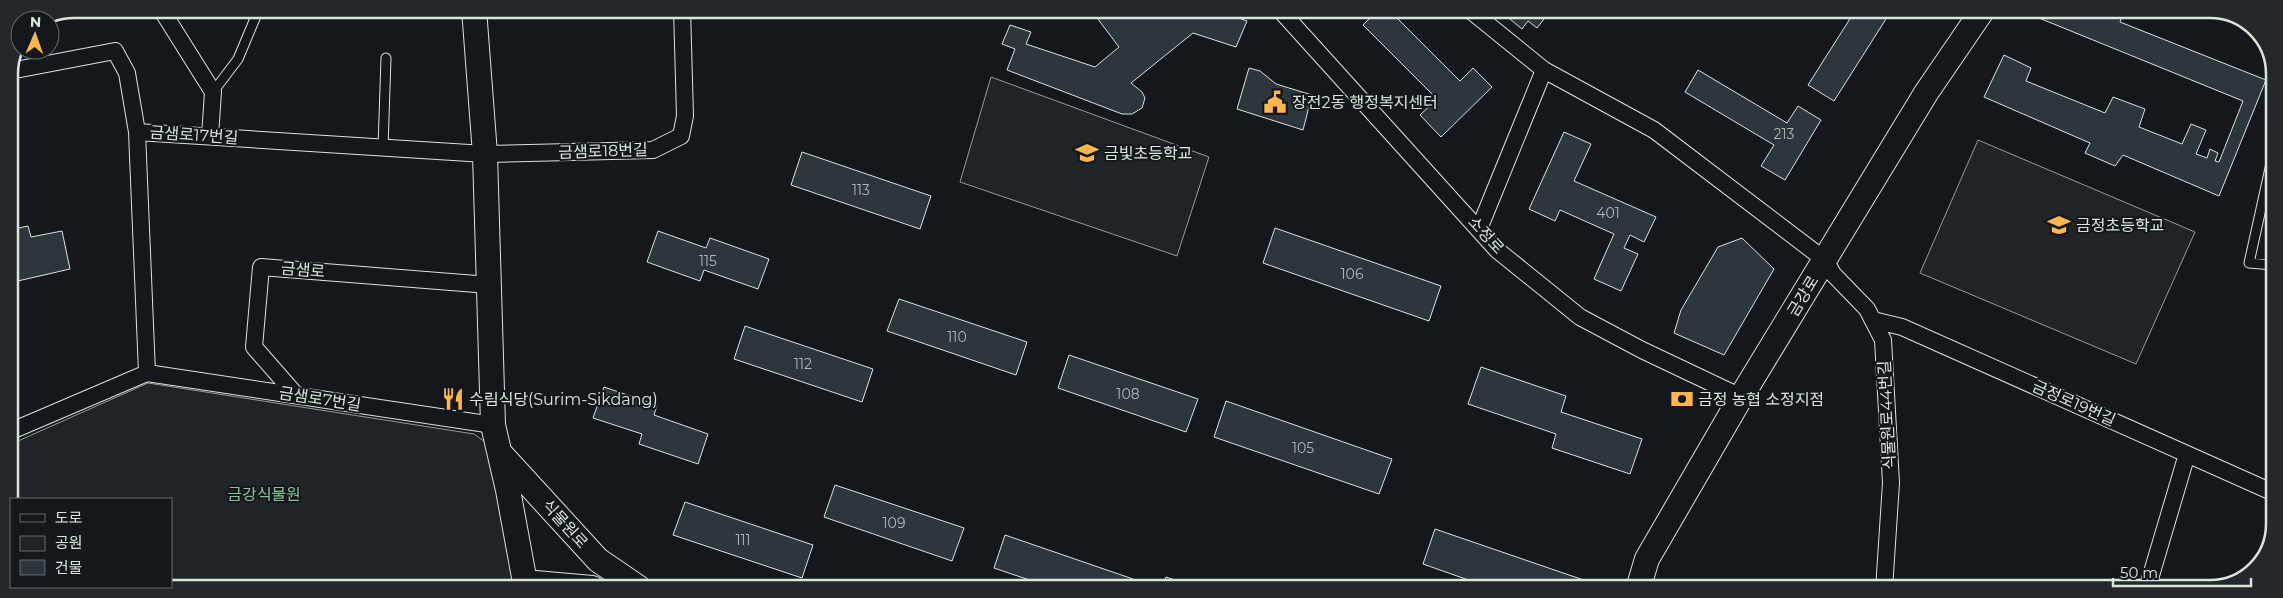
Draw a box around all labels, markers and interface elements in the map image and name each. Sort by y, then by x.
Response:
north arrow [10,10,60,60]
text: N [29,13,41,31]
public building icon: 장전2동 행정복지센터 [1262,89,1288,115]
place label: 장전2동 행정복지센터 [1292,93,1438,112]
street label: 금샘로17번길 [149,122,239,148]
house number: 213 [1774,125,1795,143]
street label: 금샘로18번길 [558,140,648,162]
school or university icon: 금빛초등학교 [1074,140,1100,166]
place label: 금빛초등학교 [1104,144,1192,163]
house number: 113 [852,181,870,199]
house number: 401 [1596,204,1620,222]
street label: 소정로 [1464,212,1508,258]
school or university icon: 금정초등학교 [2046,212,2072,238]
place label: 금정초등학교 [2076,216,2164,235]
house number: 115 [699,252,717,270]
street label: 금샘로 [280,259,326,281]
house number: 106 [1341,265,1364,283]
street label: 금강로 [1783,272,1823,320]
house number: 110 [947,328,967,346]
house number: 112 [794,355,812,373]
street label: 식물원로44번길 [1875,360,1899,470]
street label: 금정로19번길 [2029,376,2119,430]
street label: 금샘로7번길 [278,383,362,415]
house number: 108 [1116,385,1140,403]
restaurant icon: 수림식당(Surim-Sikdang) [440,386,466,412]
bank icon: 금정 농협 소정지점 [1669,386,1695,412]
place label: 수림식당(Surim-Sikdang) [469,390,658,409]
place label: 금정 농협 소정지점 [1698,390,1824,409]
house number: 105 [1292,439,1314,457]
park label: 금강식물원 [227,485,301,504]
street label: 식물원로 [538,496,592,552]
legend [10,498,172,588]
text: 도로 [55,508,83,527]
house number: 109 [883,514,905,532]
house number: 111 [735,531,751,549]
text: 공원 [55,533,83,552]
scale bar [2113,556,2250,588]
text: 건물 [55,558,83,577]
text: 50 m [2120,563,2158,582]

